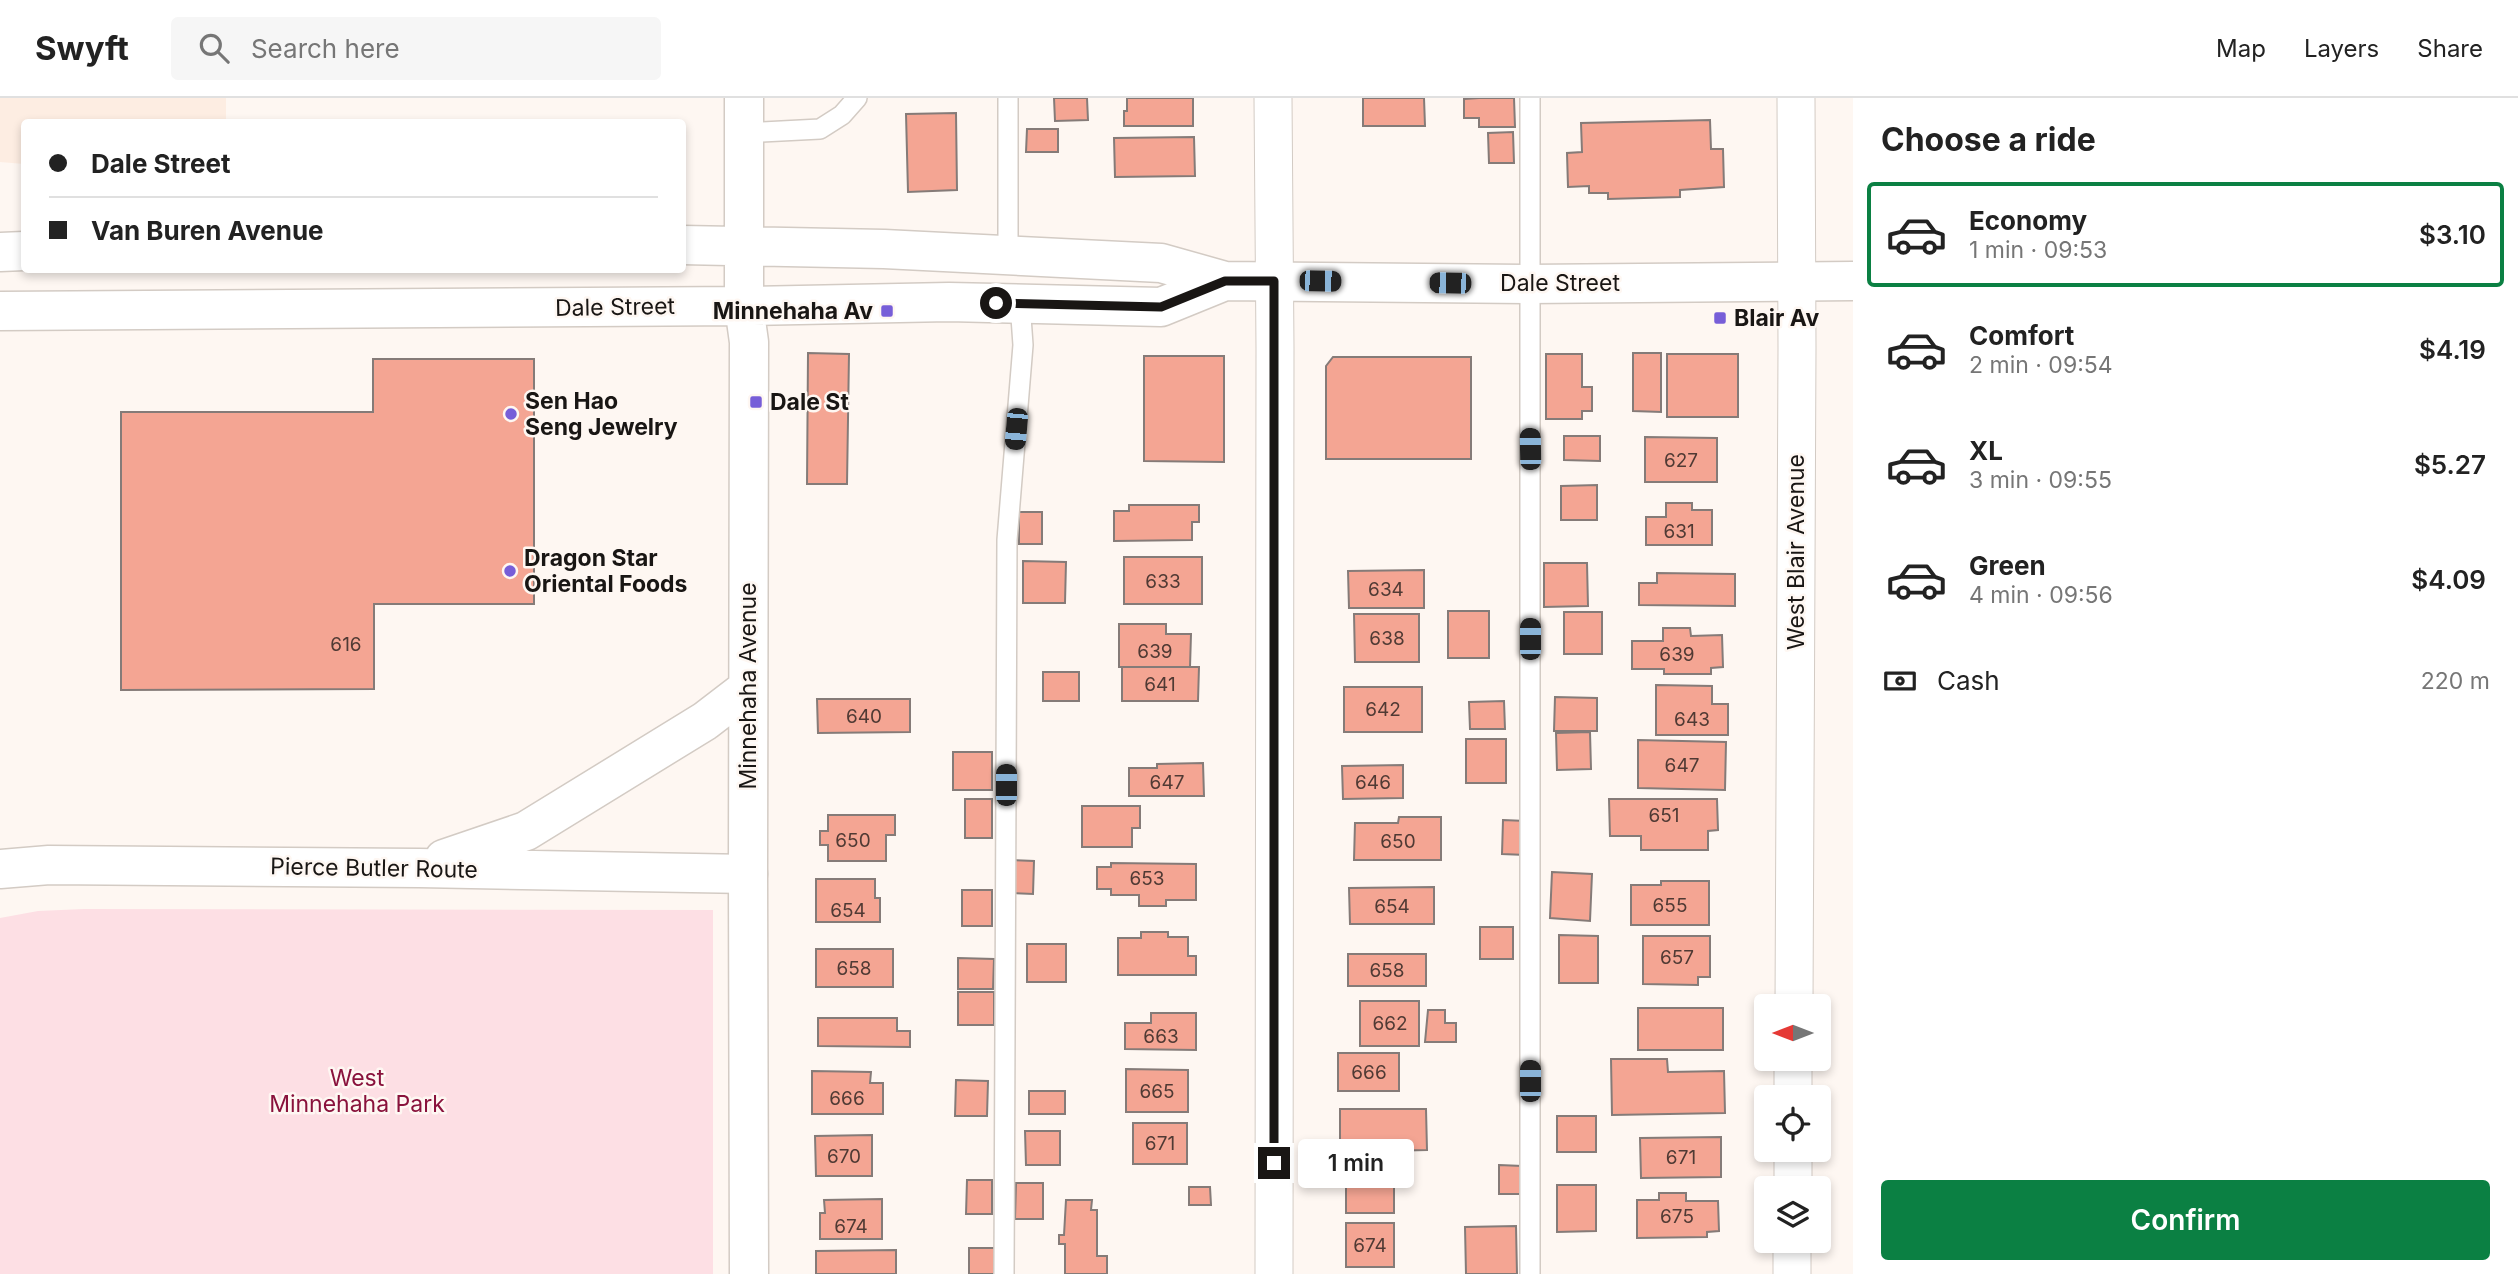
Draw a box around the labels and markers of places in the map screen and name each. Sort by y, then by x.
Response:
place label: Minnehaha Av [713,297,873,325]
marker: Minnehaha Av [879,303,895,319]
place label: Blair Av [1734,304,1819,332]
marker: Blair Av [1712,310,1728,326]
place label: Sen Hao Seng Jewelry [525,387,678,441]
place label: Dale St [770,388,849,416]
marker: Dale St [748,394,764,410]
marker: Sen Hao Seng Jewelry [503,406,519,422]
place label: Dragon Star Oriental Foods [524,544,688,598]
marker: Dragon Star Oriental Foods [502,563,518,579]

